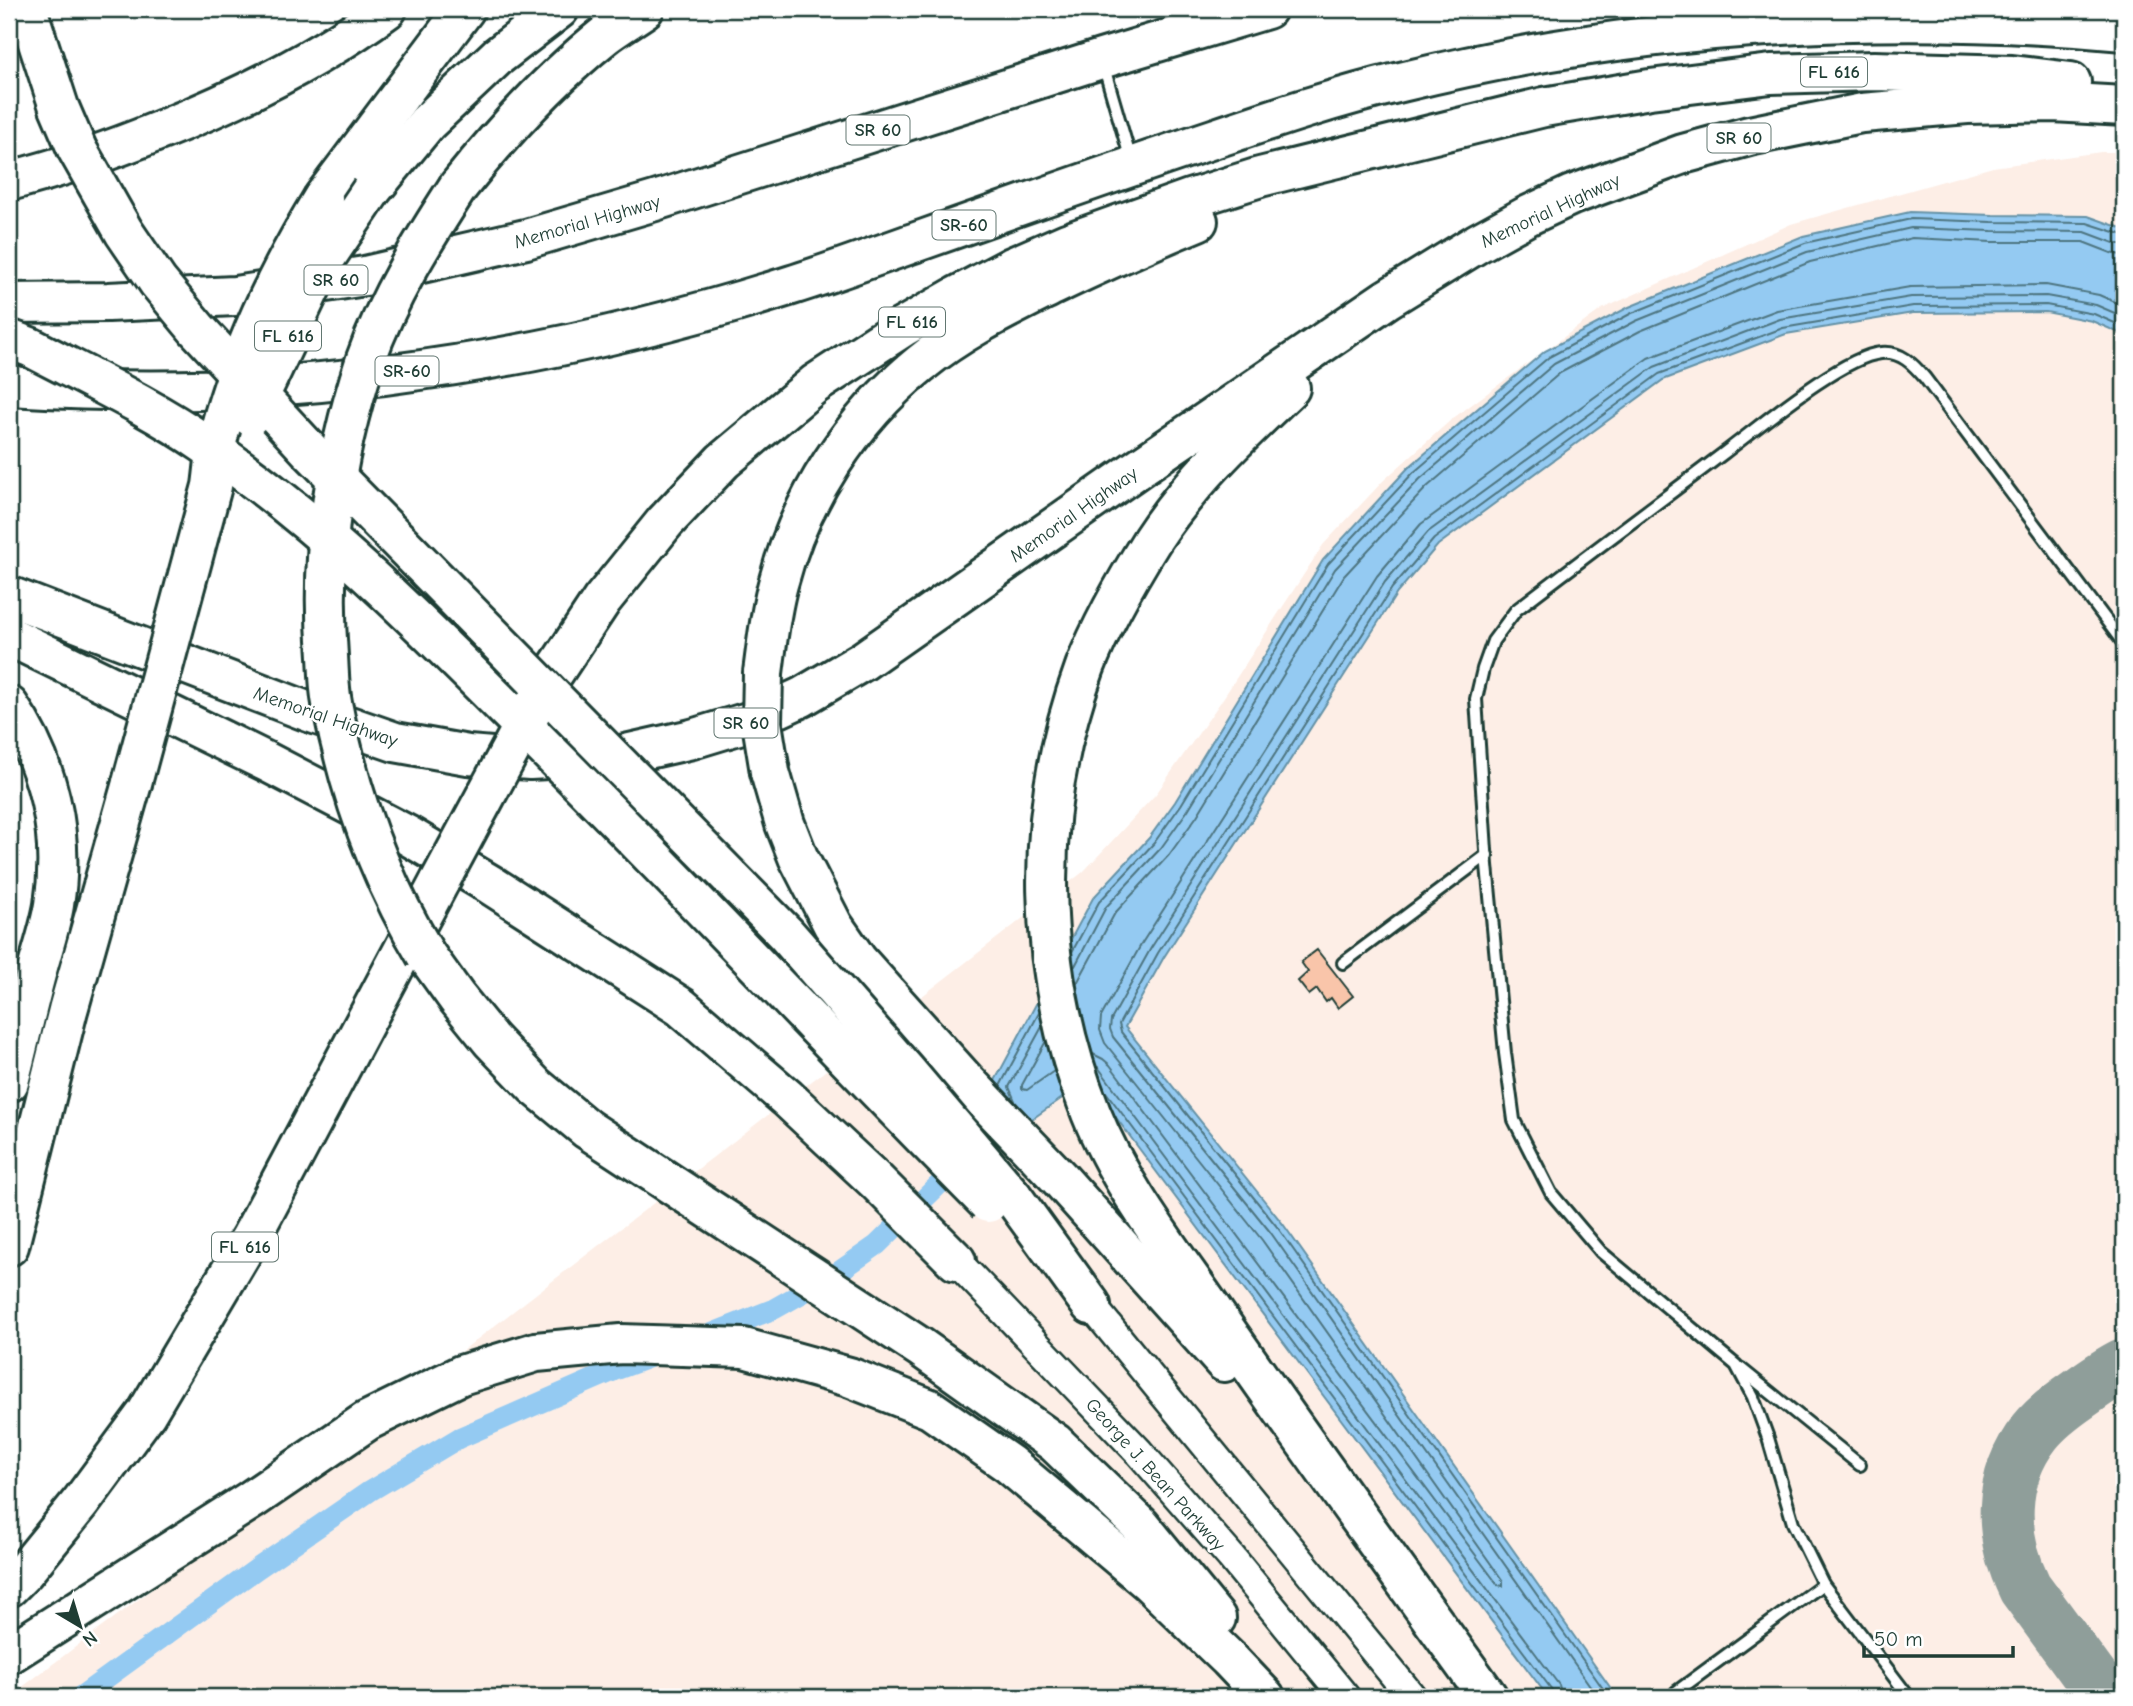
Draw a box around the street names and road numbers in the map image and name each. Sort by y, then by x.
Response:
road number: FL 616 [1801,58,1867,86]
road number: SR 60 [846,116,910,145]
road number: SR 60 [1708,124,1770,153]
street label: Memorial Highway [1477,169,1624,253]
street label: Memorial Highway [512,190,663,253]
road number: SR-60 [932,210,996,240]
road number: SR 60 [304,266,368,294]
road number: FL 616 [879,308,945,336]
road number: FL 616 [255,322,321,350]
road number: SR-60 [376,356,438,386]
street label: Memorial Highway [1005,462,1142,567]
street label: Memorial Highway [251,682,401,752]
road number: SR 60 [714,708,778,738]
road number: FL 616 [212,1232,278,1262]
street label: George J. Bean Parkway [1081,1394,1230,1556]

